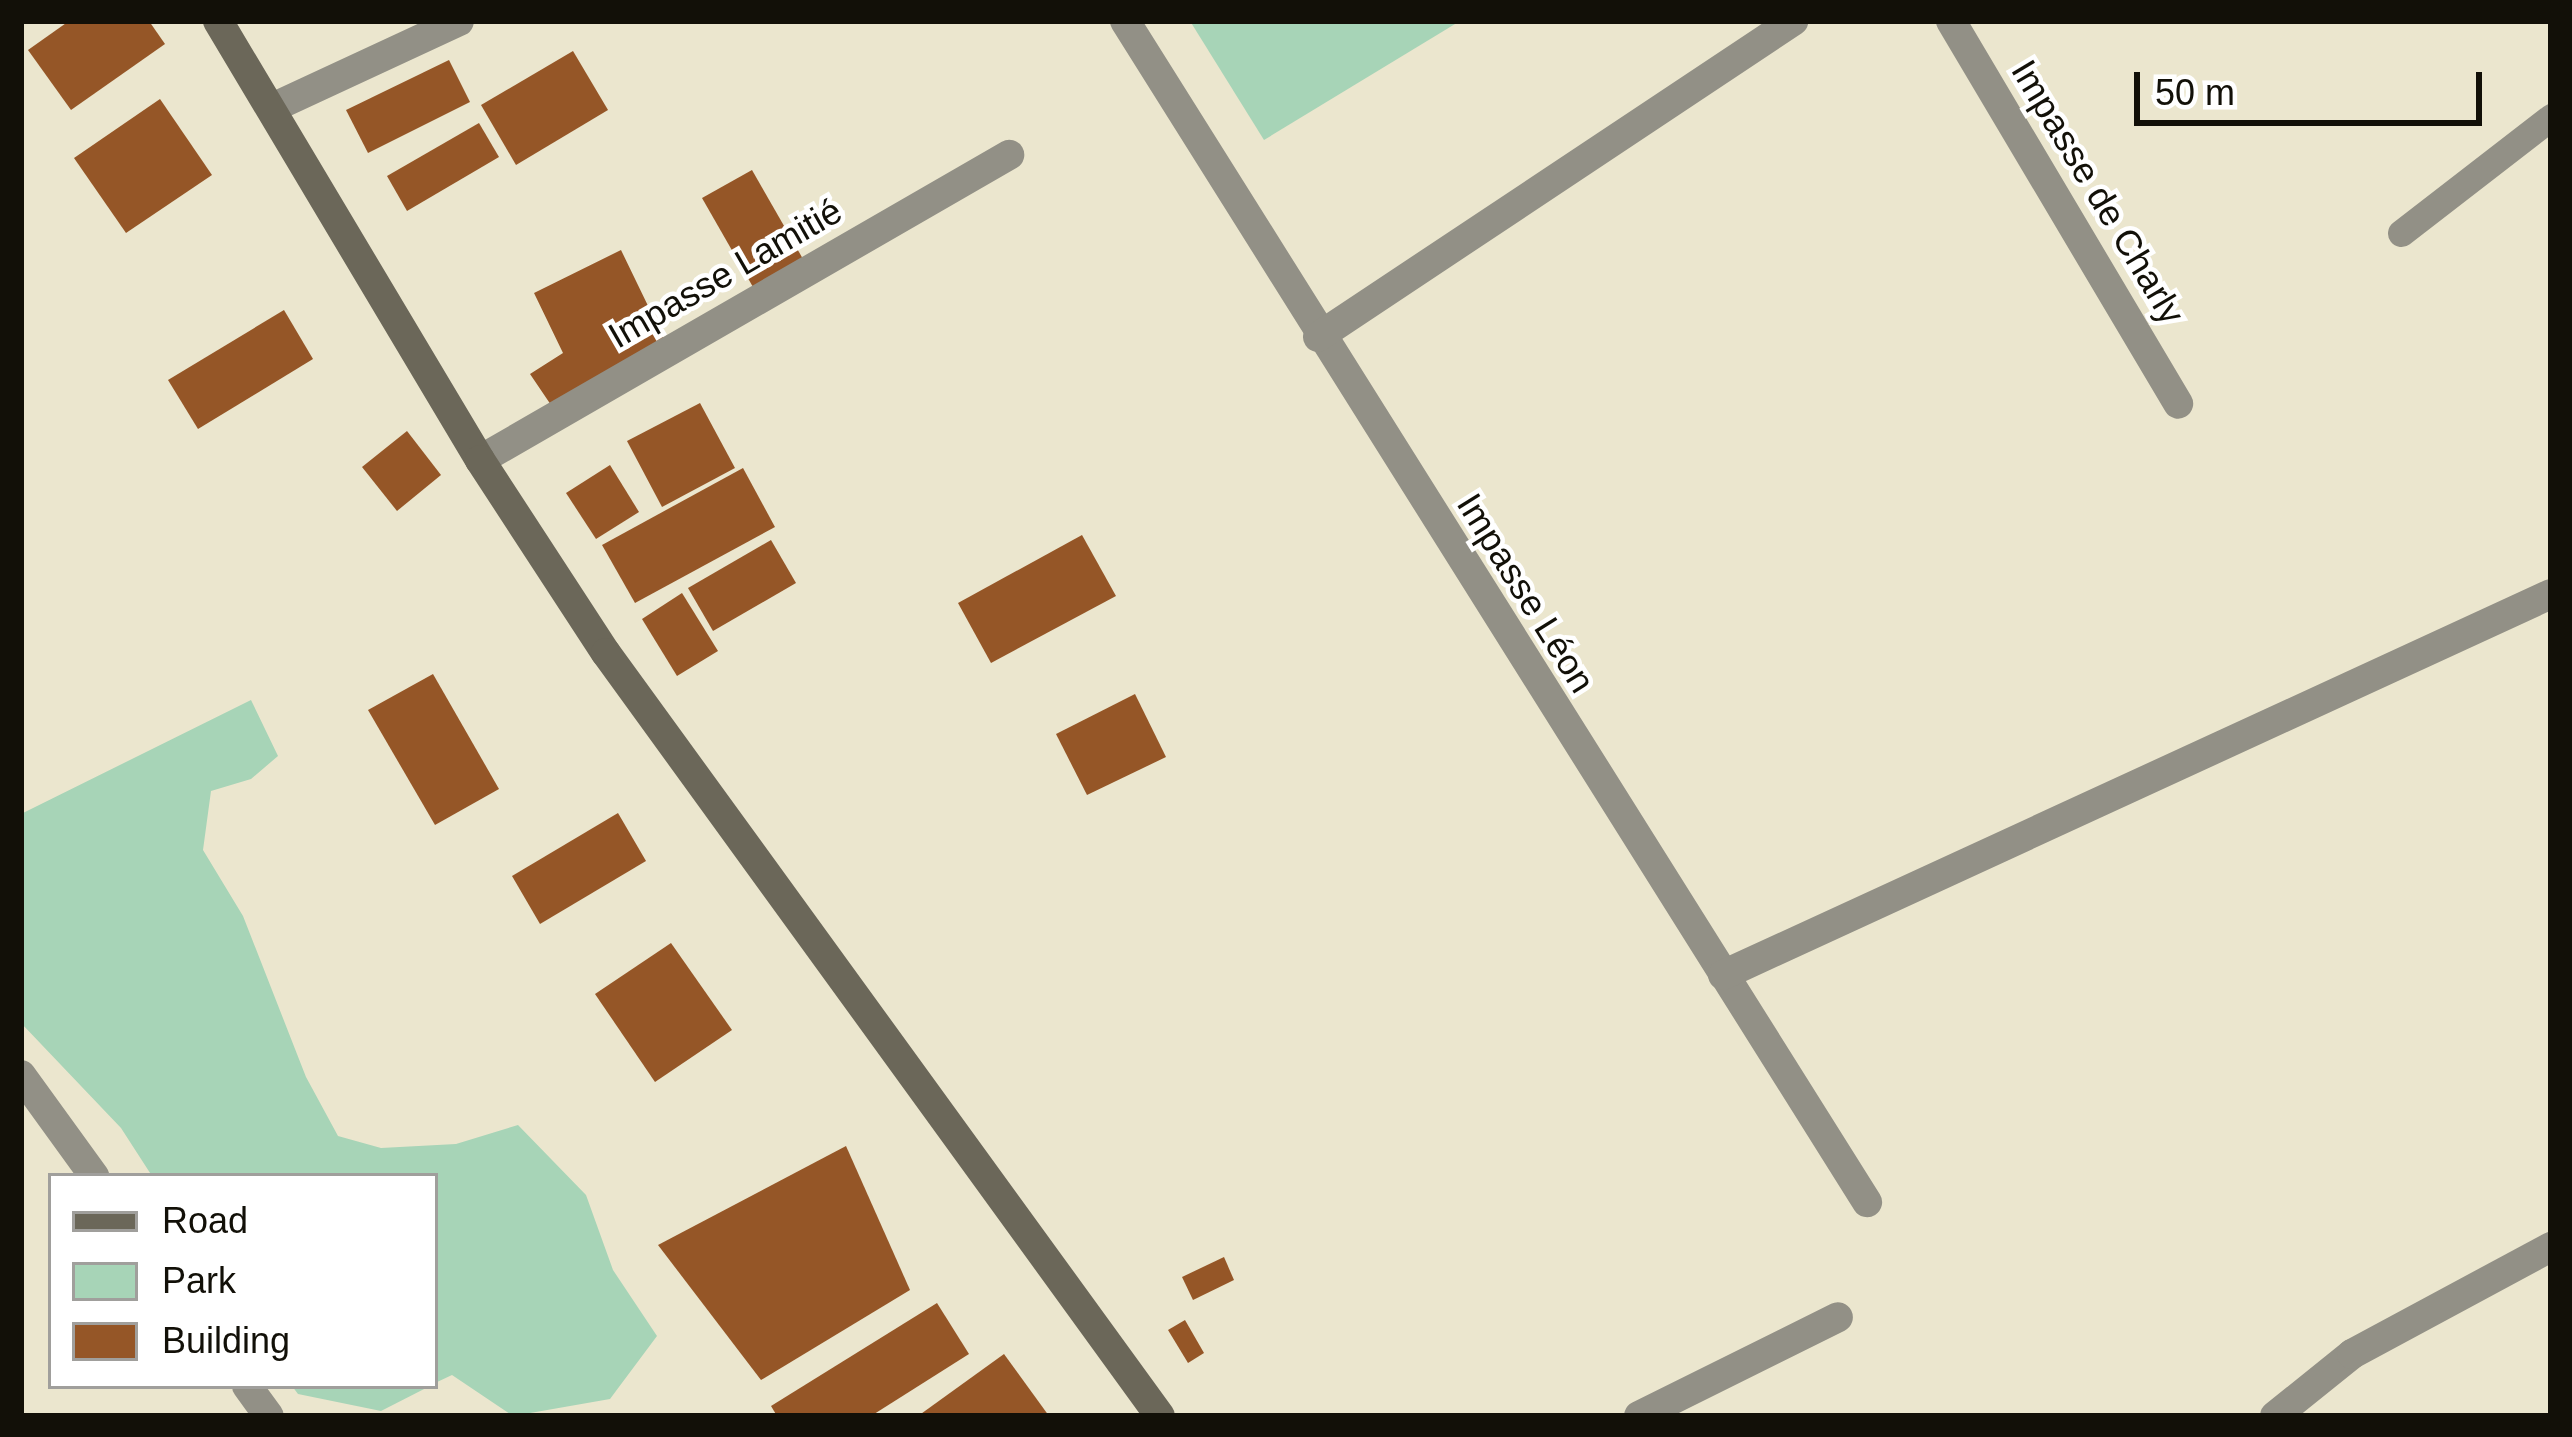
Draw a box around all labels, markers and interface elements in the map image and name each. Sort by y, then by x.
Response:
scale bar [2140,48,2488,122]
street label: Impasse de Charly [2002,52,2194,332]
text: 50 m [2155,72,2235,113]
street label: Impasse Lamitié [601,189,849,357]
street label: Impasse Léon [1448,486,1604,700]
legend [48,1173,438,1389]
text: Road [162,1200,248,1241]
text: Park [162,1260,236,1301]
text: Building [162,1320,290,1361]

